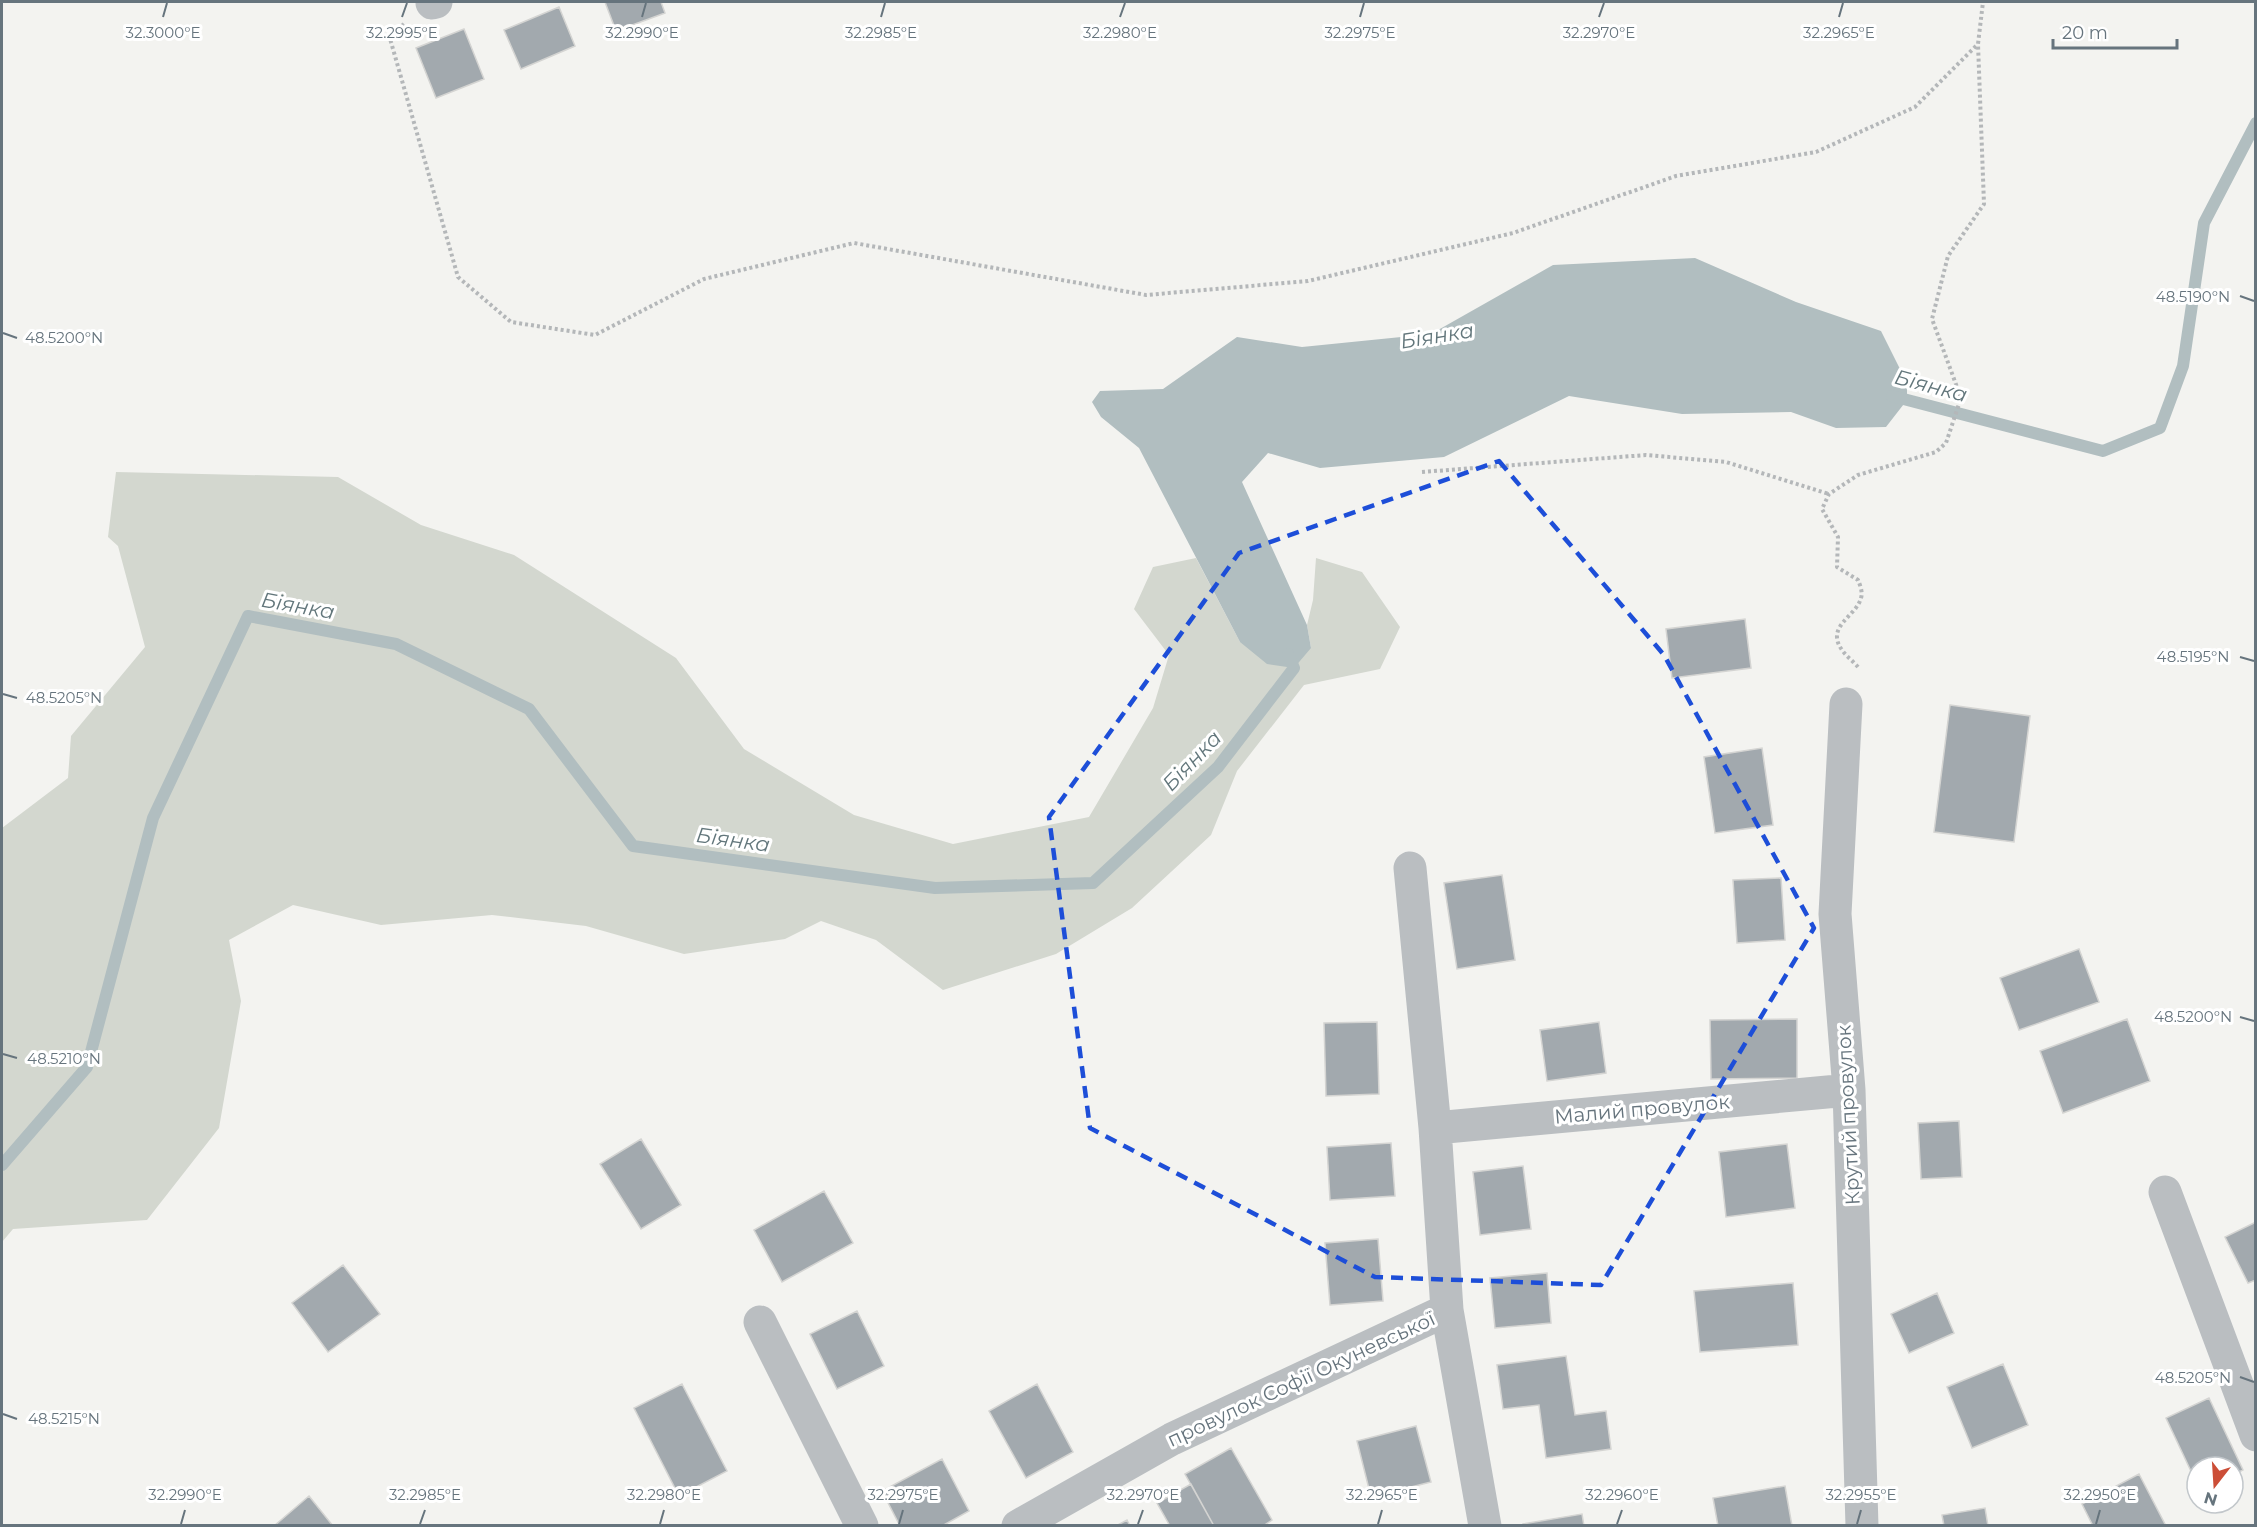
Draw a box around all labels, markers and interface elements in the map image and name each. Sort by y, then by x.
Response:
scale bar [2053,12,2178,50]
text: 20 m [2062,22,2108,44]
text: 32.3000°E [126,23,201,42]
text: 32.2995°E [366,23,438,42]
text: 32.2990°E [605,23,679,42]
text: 32.2985°E [845,23,917,42]
text: 32.2980°E [1083,23,1157,42]
text: 32.2975°E [1324,23,1396,42]
text: 32.2970°E [1563,23,1635,42]
text: 32.2965°E [1803,23,1875,42]
text: 48.5190°N [2156,287,2230,306]
water label: Біянка [1398,317,1476,354]
text: 48.5200°N [25,328,103,347]
water label: Біянка [1892,364,1970,407]
water label: Біянка [259,587,337,624]
text: 48.5195°N [2157,647,2229,666]
text: 48.5205°N [26,688,102,707]
water label: Біянка [1157,725,1226,796]
water label: Біянка [695,822,772,857]
text: 48.5200°N [2154,1007,2232,1026]
street label: Крутий провулок [1831,1024,1865,1206]
text: 48.5210°N [27,1049,101,1068]
street label: Малий провулок [1553,1089,1731,1129]
street label: провулок Софії Окуневської [1163,1306,1439,1452]
text: 48.5205°N [2155,1368,2231,1387]
text: 48.5215°N [28,1409,100,1428]
north arrow [2185,1455,2245,1515]
text: 32.2990°E [148,1485,222,1504]
text: 32.2985°E [389,1485,461,1504]
text: 32.2980°E [627,1485,701,1504]
text: 32.2975°E [867,1485,939,1504]
text: 32.2970°E [1107,1485,1179,1504]
text: 32.2965°E [1346,1485,1418,1504]
text: 32.2960°E [1585,1485,1659,1504]
text: 32.2955°E [1825,1485,1897,1504]
text: 32.2950°E [2064,1485,2136,1504]
text: N [2202,1488,2220,1510]

